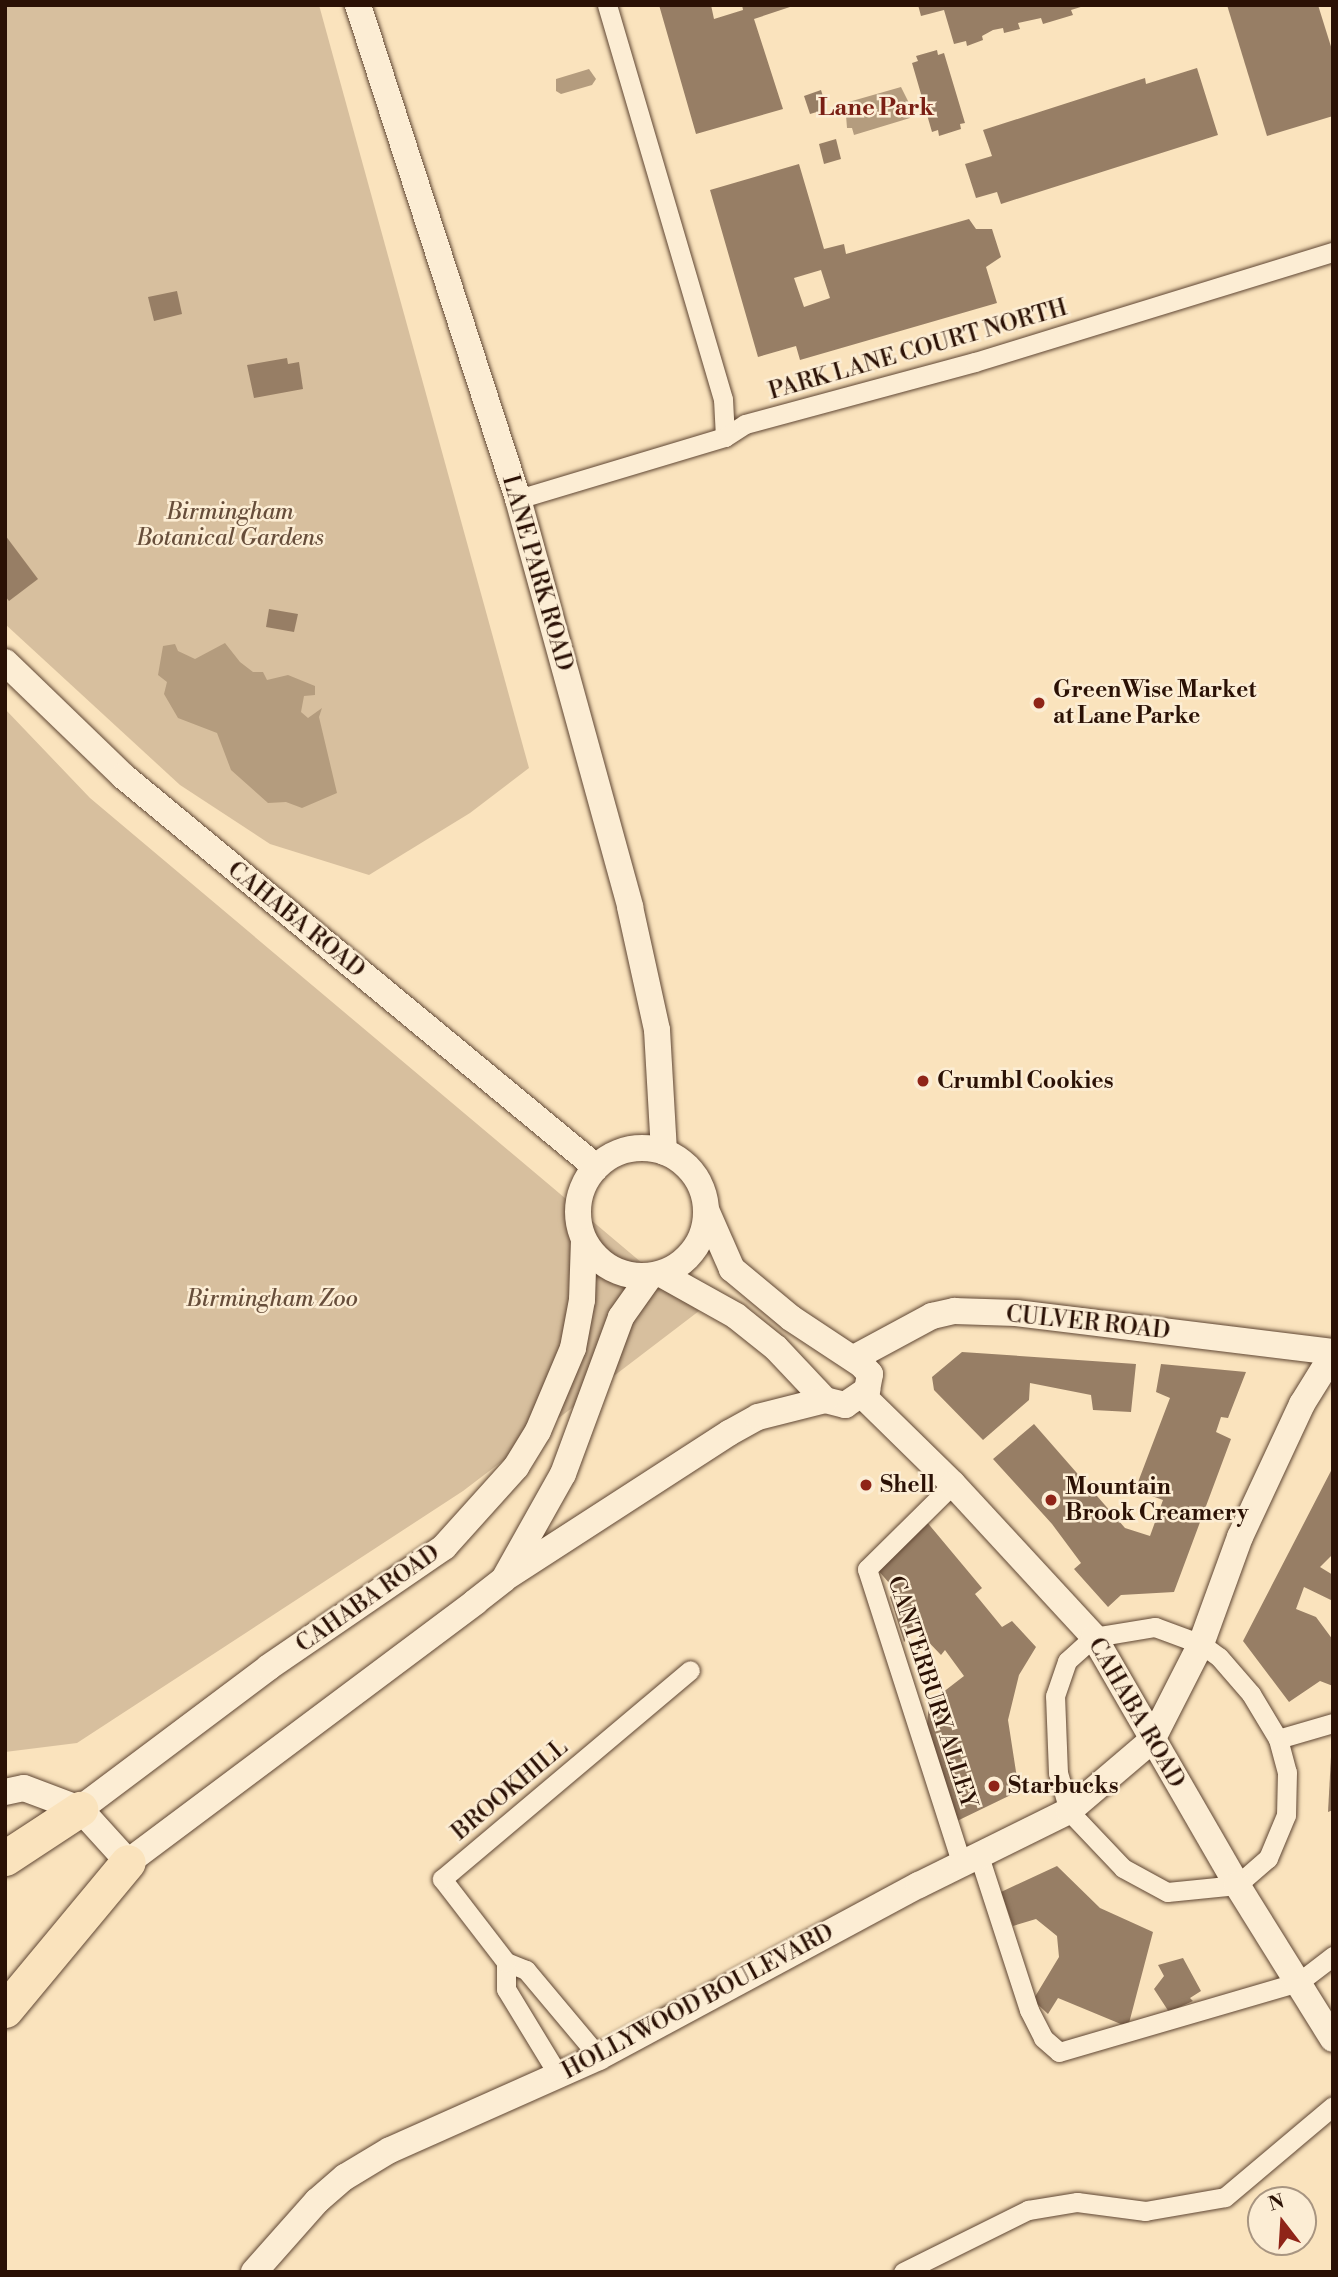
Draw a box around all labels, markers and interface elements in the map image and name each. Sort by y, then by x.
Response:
district label: Lane Park [818,95,934,123]
street label: PARK LANE COURT NORTH [766,294,1070,406]
street label: LANE PARK ROAD [496,472,578,674]
park label: Birmingham Botanical Gardens [136,498,324,552]
place label: GreenWise Market at Lane Parke [1053,676,1256,730]
marker: GreenWise Market at Lane Parke [1031,695,1047,711]
street label: CAHABA ROAD [222,856,370,984]
place label: Crumbl Cookies [937,1067,1114,1095]
marker: Crumbl Cookies [915,1073,931,1089]
park label: Birmingham Zoo [186,1285,358,1313]
street label: CULVER ROAD [1005,1301,1171,1345]
place label: Shell [880,1471,935,1499]
place label: Mountain Brook Creamery [1065,1473,1248,1527]
marker: Shell [858,1477,874,1493]
marker: Mountain Brook Creamery [1043,1492,1059,1508]
street label: CAHABA ROAD [291,1539,445,1659]
street label: CANTERBURY ALLEY [881,1573,983,1811]
street label: CAHABA ROAD [1082,1633,1190,1793]
street label: BROOKHILL [447,1734,573,1846]
place label: Starbucks [1008,1772,1119,1800]
marker: Starbucks [986,1778,1002,1794]
street label: HOLLYWOOD BOULEVARD [558,1919,838,2085]
north arrow [1247,2186,1317,2256]
text: N [1266,2189,1287,2217]

